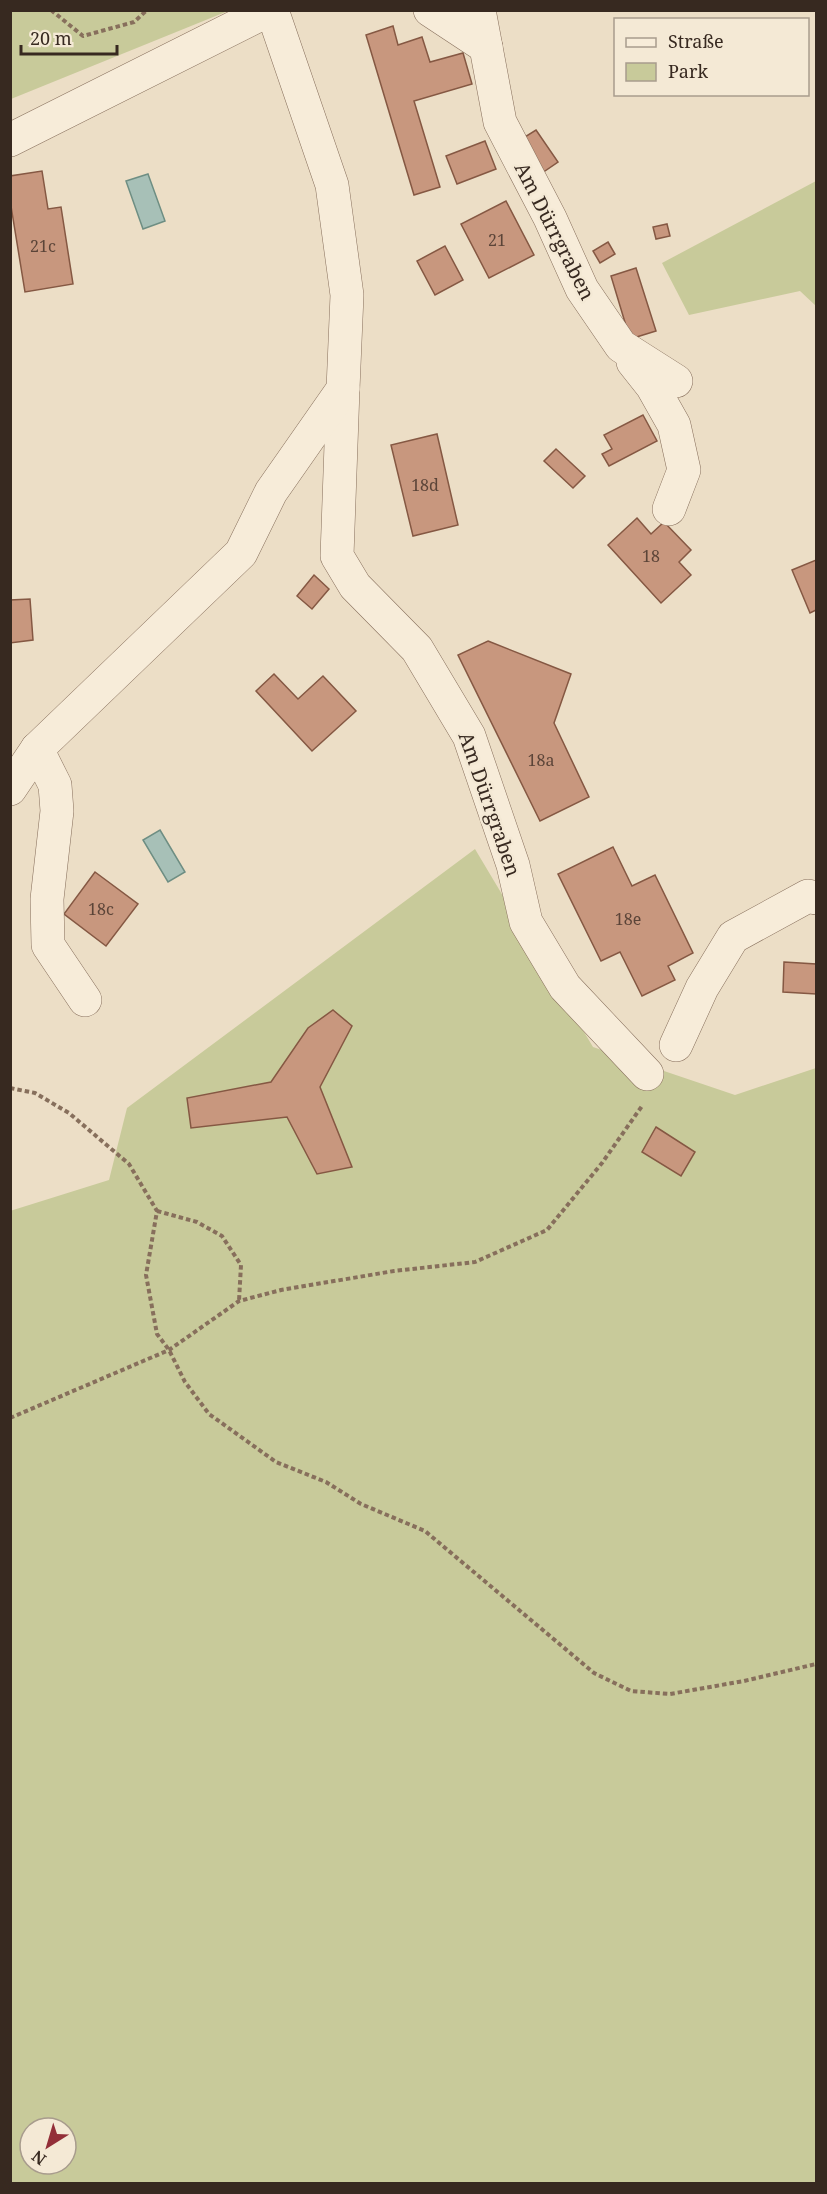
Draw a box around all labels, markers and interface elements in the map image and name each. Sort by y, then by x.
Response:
scale bar [21,18,117,56]
legend [614,18,809,96]
text: 20 m [30,26,72,50]
text: Straße [668,29,724,53]
text: Park [668,59,708,83]
street label: Am Dürrgraben [509,158,601,305]
house number: 21 [488,229,506,251]
house number: 21c [30,235,56,257]
house number: 18d [411,474,439,496]
house number: 18 [642,545,660,567]
street label: Am Dürrgraben [453,728,527,880]
house number: 18a [528,749,554,771]
house number: 18c [88,898,114,920]
house number: 18e [615,908,641,930]
north arrow [18,2116,78,2176]
text: N [27,2145,51,2171]

